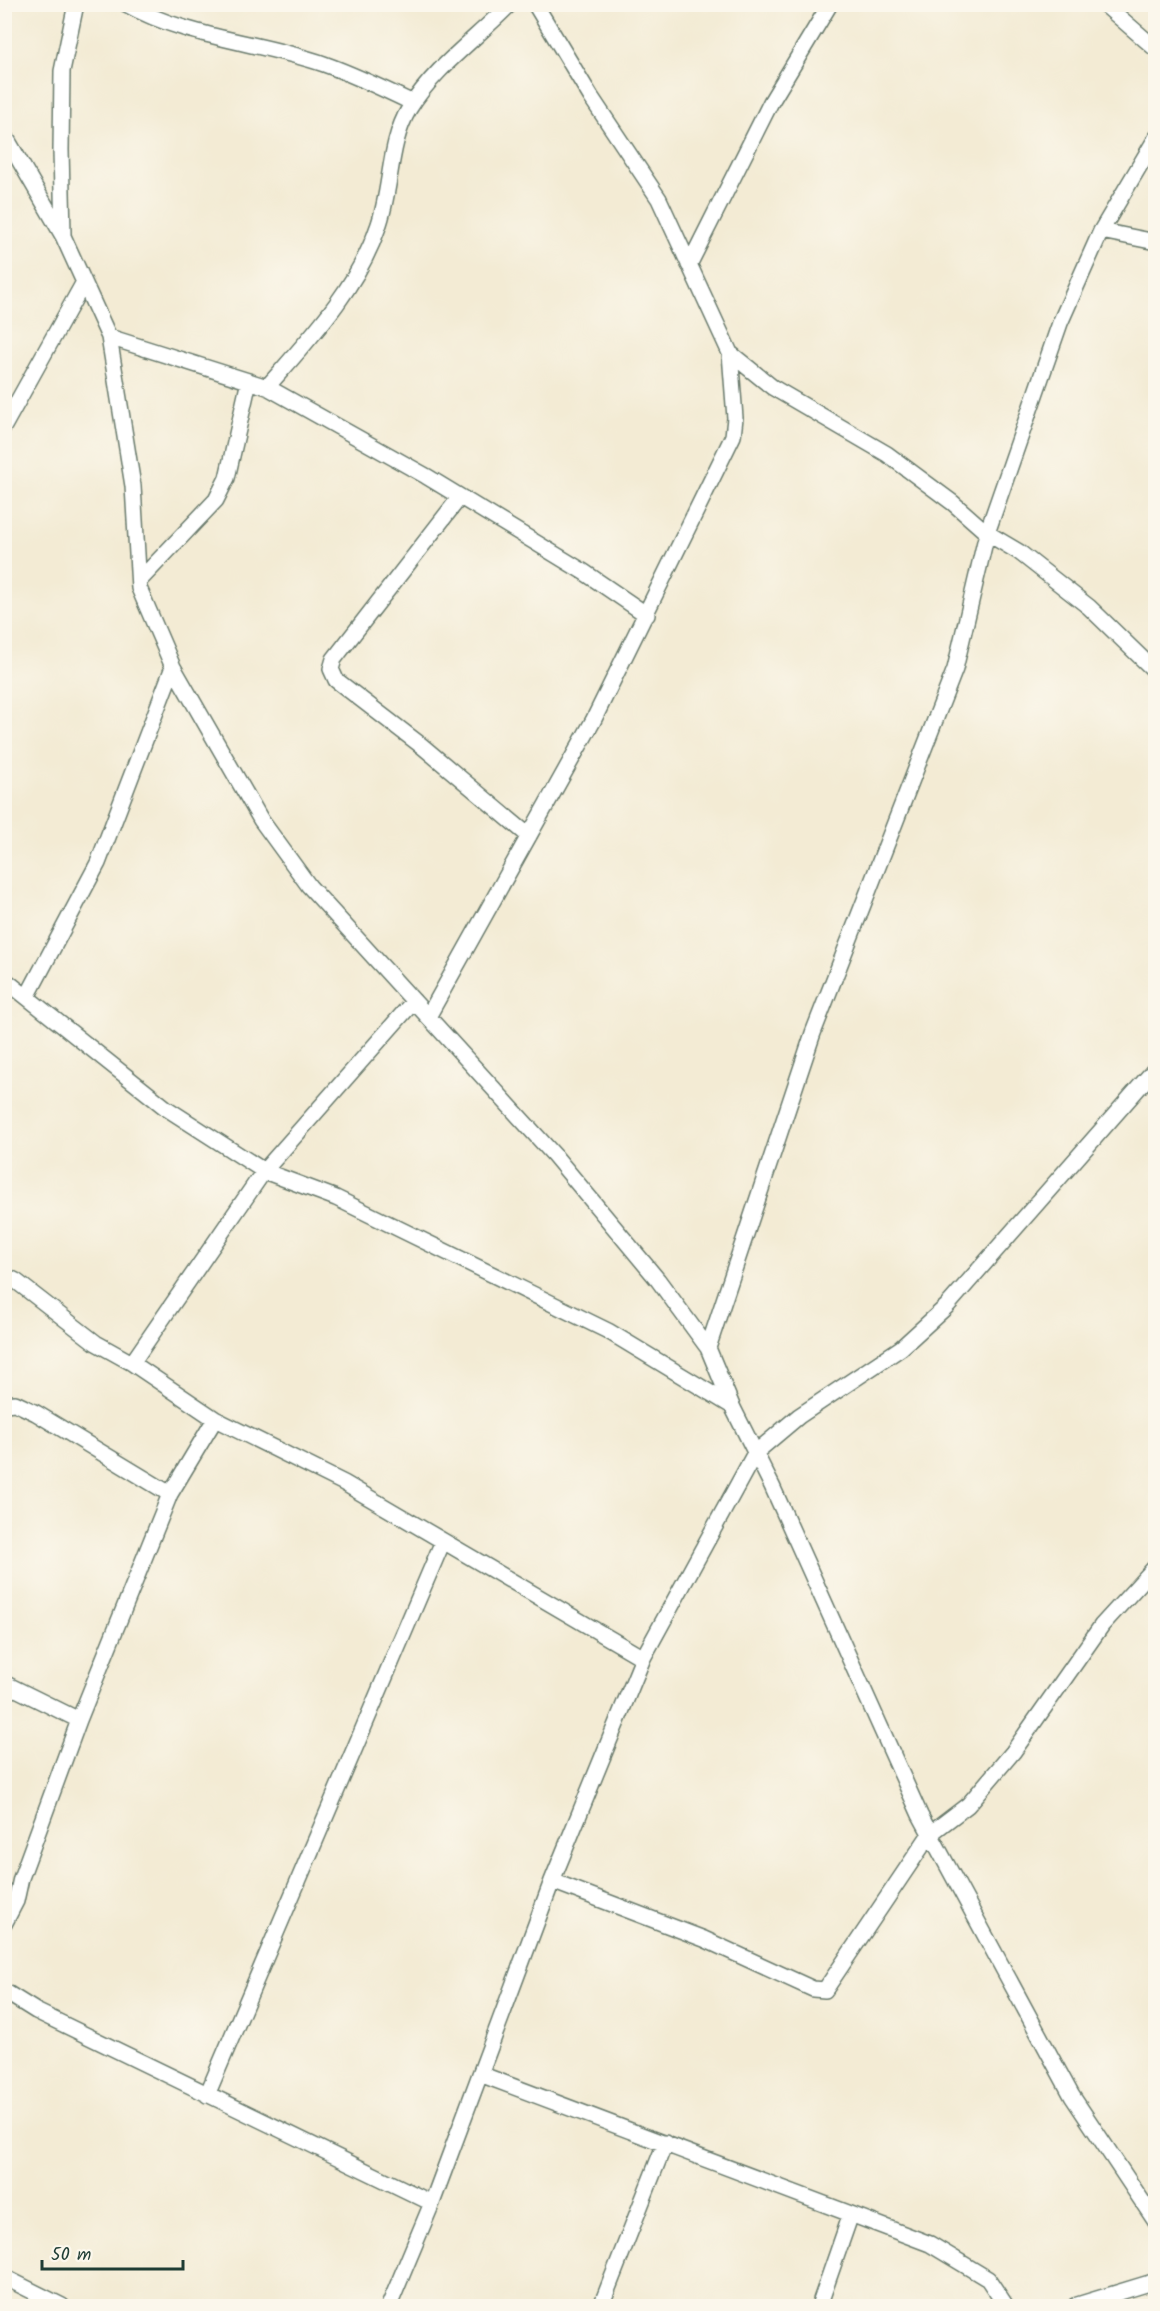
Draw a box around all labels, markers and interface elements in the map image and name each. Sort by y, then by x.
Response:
scale bar [42,2233,183,2271]
text: 50 m [51,2241,91,2270]

